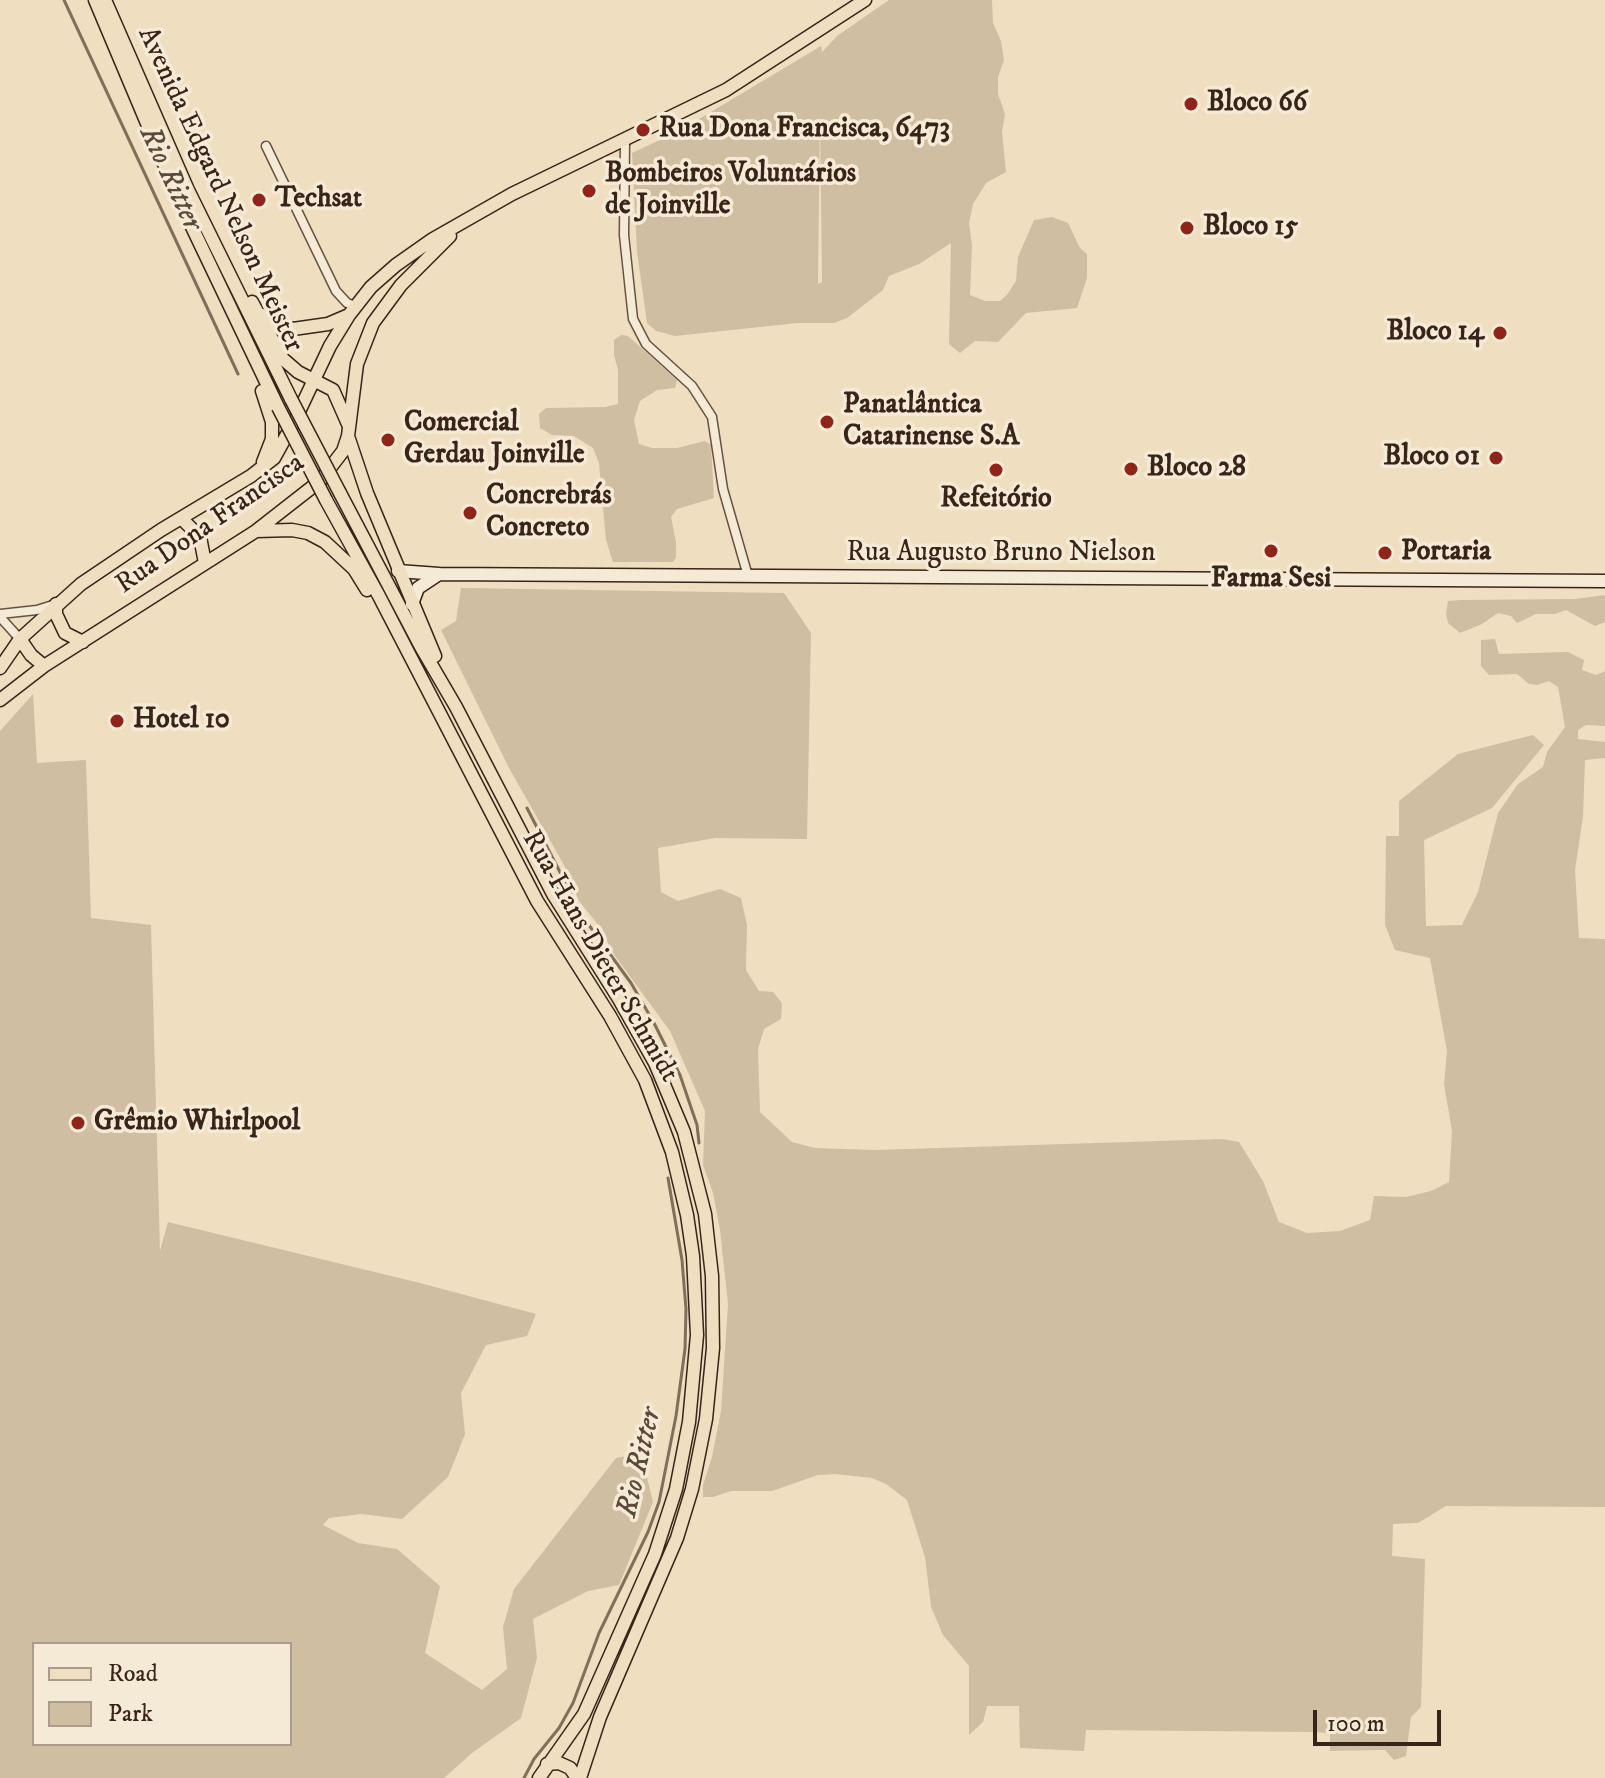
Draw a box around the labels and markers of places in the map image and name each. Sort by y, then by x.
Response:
place label: Bloco 66 [1207,87,1307,121]
marker: Bloco 66 [1182,95,1200,113]
place label: Rua Dona Francisca, 6473 [659,113,950,147]
marker: Rua Dona Francisca, 6473 [634,121,652,139]
place label: Bombeiros Voluntários de Joinville [605,158,856,224]
marker: Bombeiros Voluntários de Joinville [580,182,598,200]
place label: Techsat [275,183,362,217]
marker: Techsat [250,191,268,209]
place label: Bloco 15 [1203,211,1298,245]
marker: Bloco 15 [1178,219,1196,237]
place label: Bloco 14 [1386,316,1484,350]
marker: Bloco 14 [1491,324,1509,342]
place label: Panatlântica Catarinense S.A [843,389,1019,455]
place label: Comercial Gerdau Joinville [404,407,585,473]
marker: Panatlântica Catarinense S.A [818,413,836,431]
marker: Comercial Gerdau Joinville [379,431,397,449]
place label: Bloco 01 [1384,441,1480,475]
marker: Bloco 01 [1487,449,1505,467]
place label: Bloco 28 [1147,452,1246,486]
marker: Bloco 28 [1122,460,1140,478]
marker: Refeitório [987,461,1005,479]
place label: Concrebrás Concreto [486,480,612,546]
place label: Refeitório [940,483,1052,517]
marker: Concrebrás Concreto [461,504,479,522]
place label: Portaria [1401,536,1491,570]
marker: Farma Sesi [1262,542,1280,560]
marker: Portaria [1376,544,1394,562]
place label: Farma Sesi [1211,563,1331,597]
place label: Hotel 10 [133,704,230,738]
marker: Hotel 10 [108,712,126,730]
place label: Grêmio Whirlpool [94,1106,300,1140]
marker: Grêmio Whirlpool [69,1114,87,1132]

